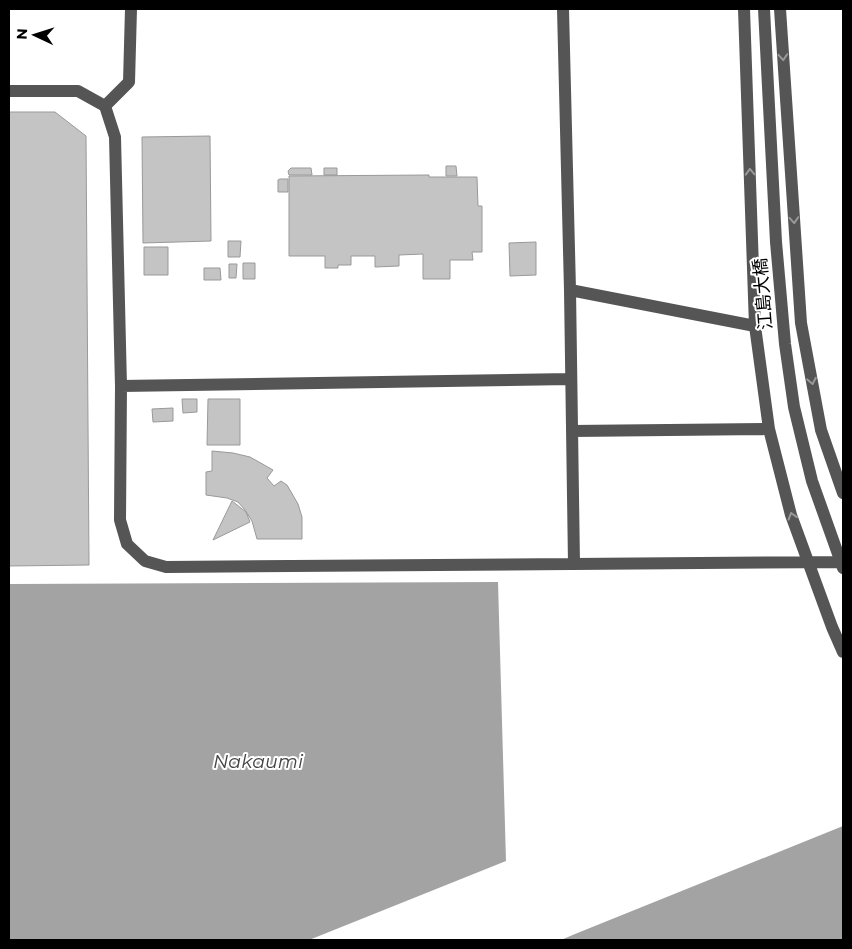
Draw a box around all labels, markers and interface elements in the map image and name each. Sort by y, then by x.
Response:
north arrow [10,10,60,60]
text: N [13,28,31,40]
one-way arrow [778,54,789,62]
one-way arrow [744,168,755,176]
one-way arrow [789,216,800,224]
street label: 江島大橋 [749,257,777,331]
one-way arrow [806,376,817,385]
one-way arrow [788,513,798,521]
water label: Nakaumi [213,750,304,773]

